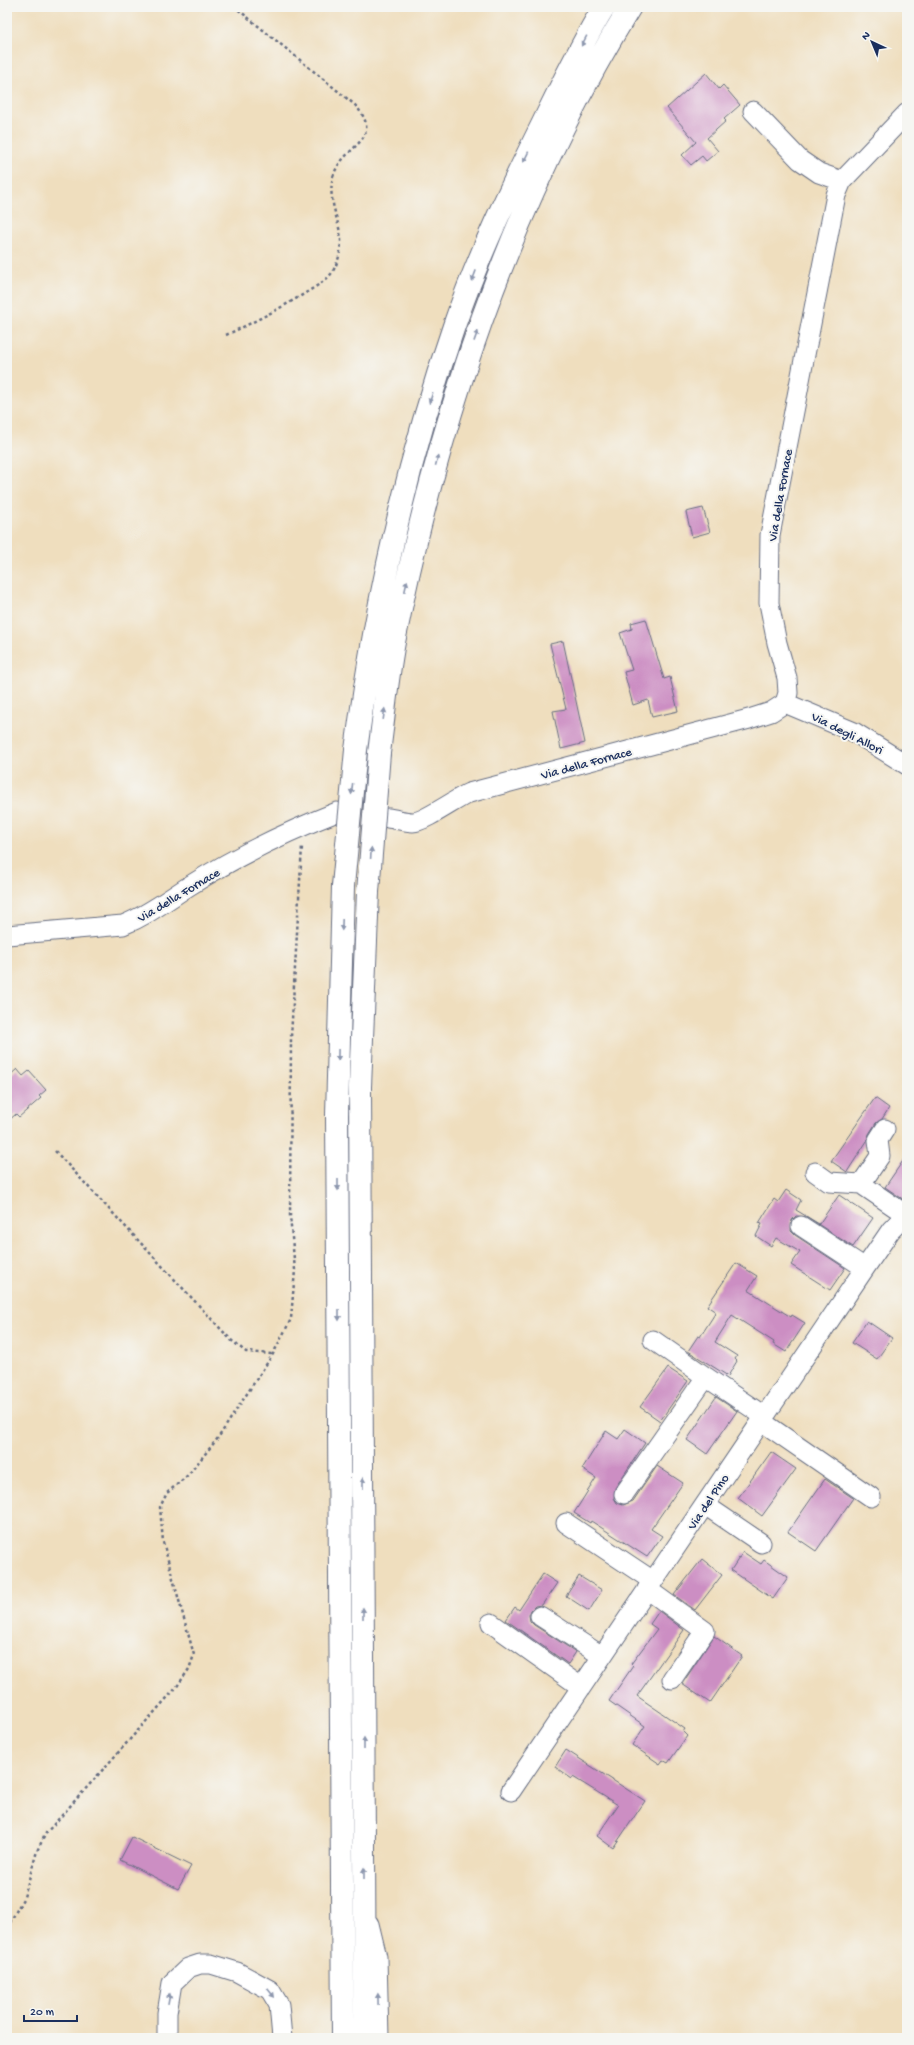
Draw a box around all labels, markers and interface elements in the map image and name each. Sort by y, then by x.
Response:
north arrow [852,22,892,62]
text: N [860,29,873,43]
one-way arrow [581,35,588,47]
one-way arrow [523,151,529,163]
one-way arrow [470,270,476,282]
one-way arrow [474,330,480,342]
one-way arrow [427,393,433,405]
street label: Via della Fornace [766,448,797,544]
one-way arrow [434,454,440,466]
one-way arrow [404,580,410,593]
one-way arrow [381,708,387,721]
street label: Via degli Allori [808,709,885,759]
street label: Via della Fornace [539,745,634,784]
one-way arrow [348,783,355,795]
one-way arrow [368,847,375,859]
street label: Via della Fornace [135,866,223,927]
one-way arrow [339,919,345,932]
one-way arrow [335,1049,341,1062]
one-way arrow [335,1179,341,1192]
one-way arrow [336,1309,342,1322]
street label: Via del Pino [685,1472,733,1534]
one-way arrow [360,1476,366,1489]
one-way arrow [360,1606,366,1619]
one-way arrow [361,1736,367,1749]
one-way arrow [361,1866,367,1879]
one-way arrow [267,1988,275,1999]
one-way arrow [375,1992,381,2005]
one-way arrow [166,1993,172,2005]
scale bar [24,1997,77,2023]
text: 20 m [30,2006,55,2020]

